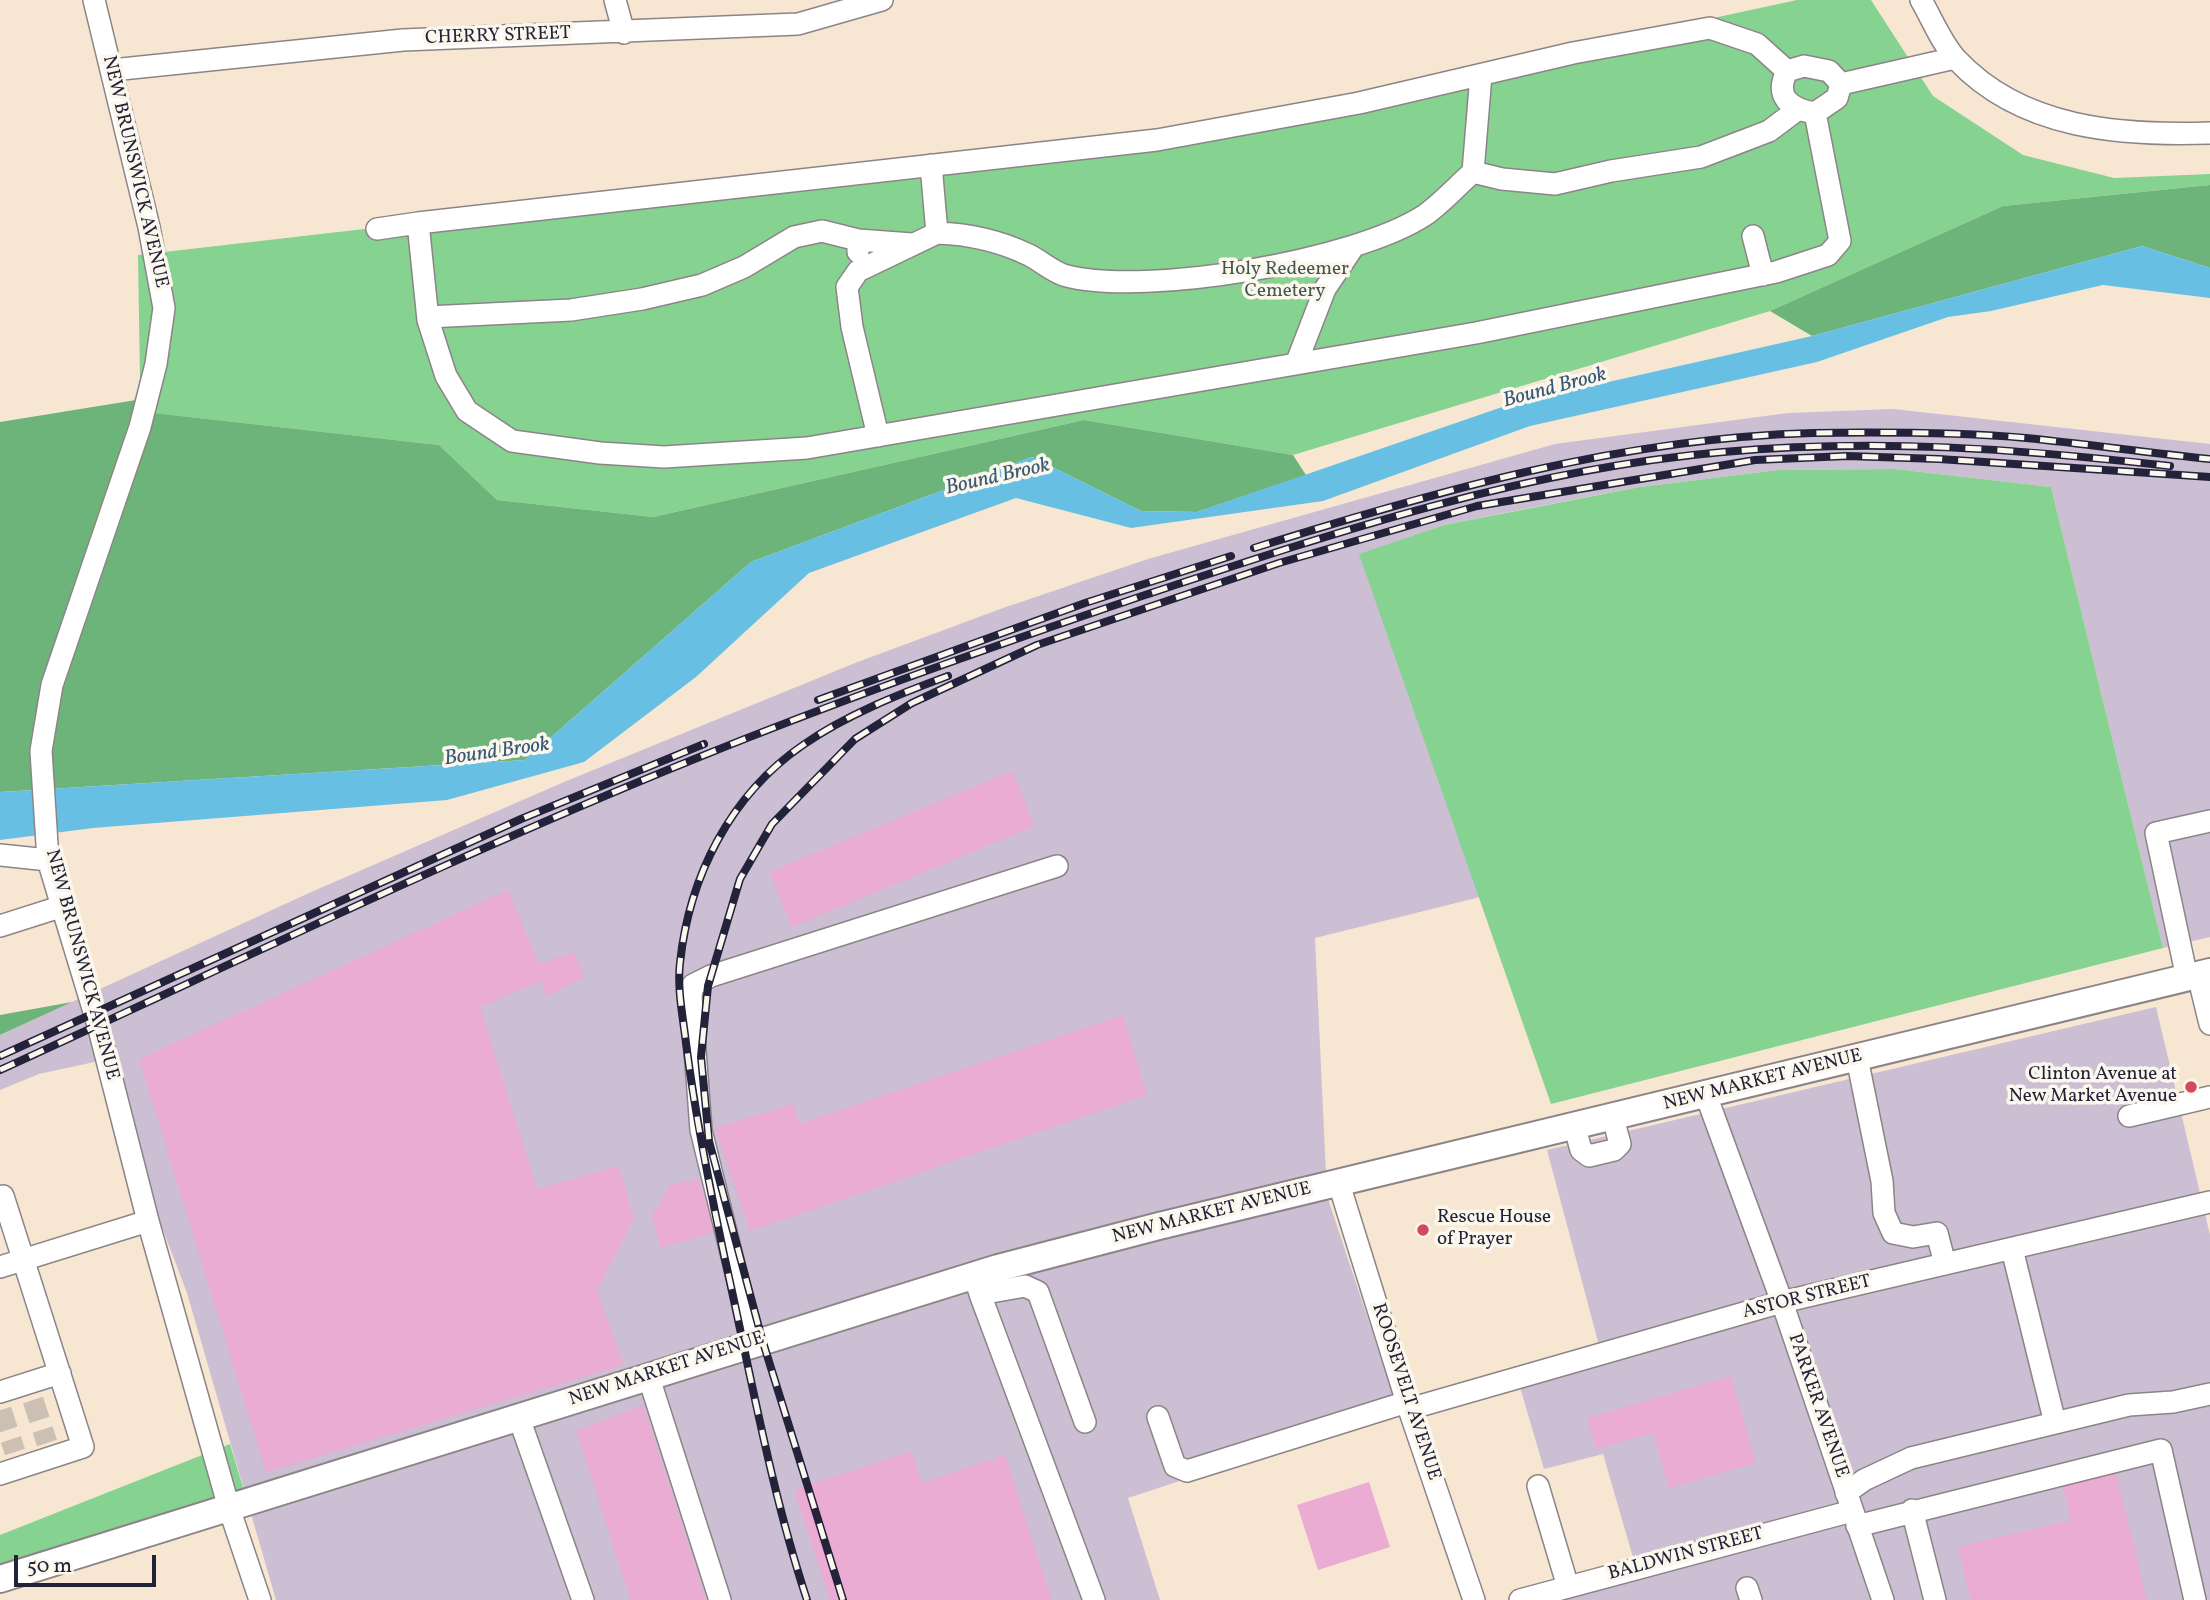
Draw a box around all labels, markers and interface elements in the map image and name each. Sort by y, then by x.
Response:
street label: CHERRY STREET [425,23,571,51]
street label: NEW BRUNSWICK AVENUE [96,54,172,290]
park label: Holy Redeemer Cemetery [1221,260,1349,304]
water label: Bound Brook [1500,363,1610,415]
water label: Bound Brook [943,454,1053,502]
water label: Bound Brook [443,733,551,773]
street label: NEW BRUNSWICK AVENUE [39,847,123,1083]
street label: NEW MARKET AVENUE [1661,1045,1865,1117]
place label: Clinton Avenue at New Market Avenue [2009,1065,2177,1109]
marker: Clinton Avenue at New Market Avenue [2183,1079,2199,1095]
street label: NEW MARKET AVENUE [1110,1178,1314,1250]
place label: Rescue House of Prayer [1437,1208,1551,1252]
marker: Rescue House of Prayer [1415,1222,1431,1238]
street label: ASTOR STREET [1740,1271,1874,1325]
street label: ROOSEVELT AVENUE [1366,1301,1444,1483]
street label: NEW MARKET AVENUE [566,1328,768,1412]
street label: PARKER AVENUE [1782,1331,1852,1481]
street label: BALDWIN STREET [1606,1523,1766,1587]
scale bar [18,1540,159,1584]
text: 50 m [27,1552,72,1581]

